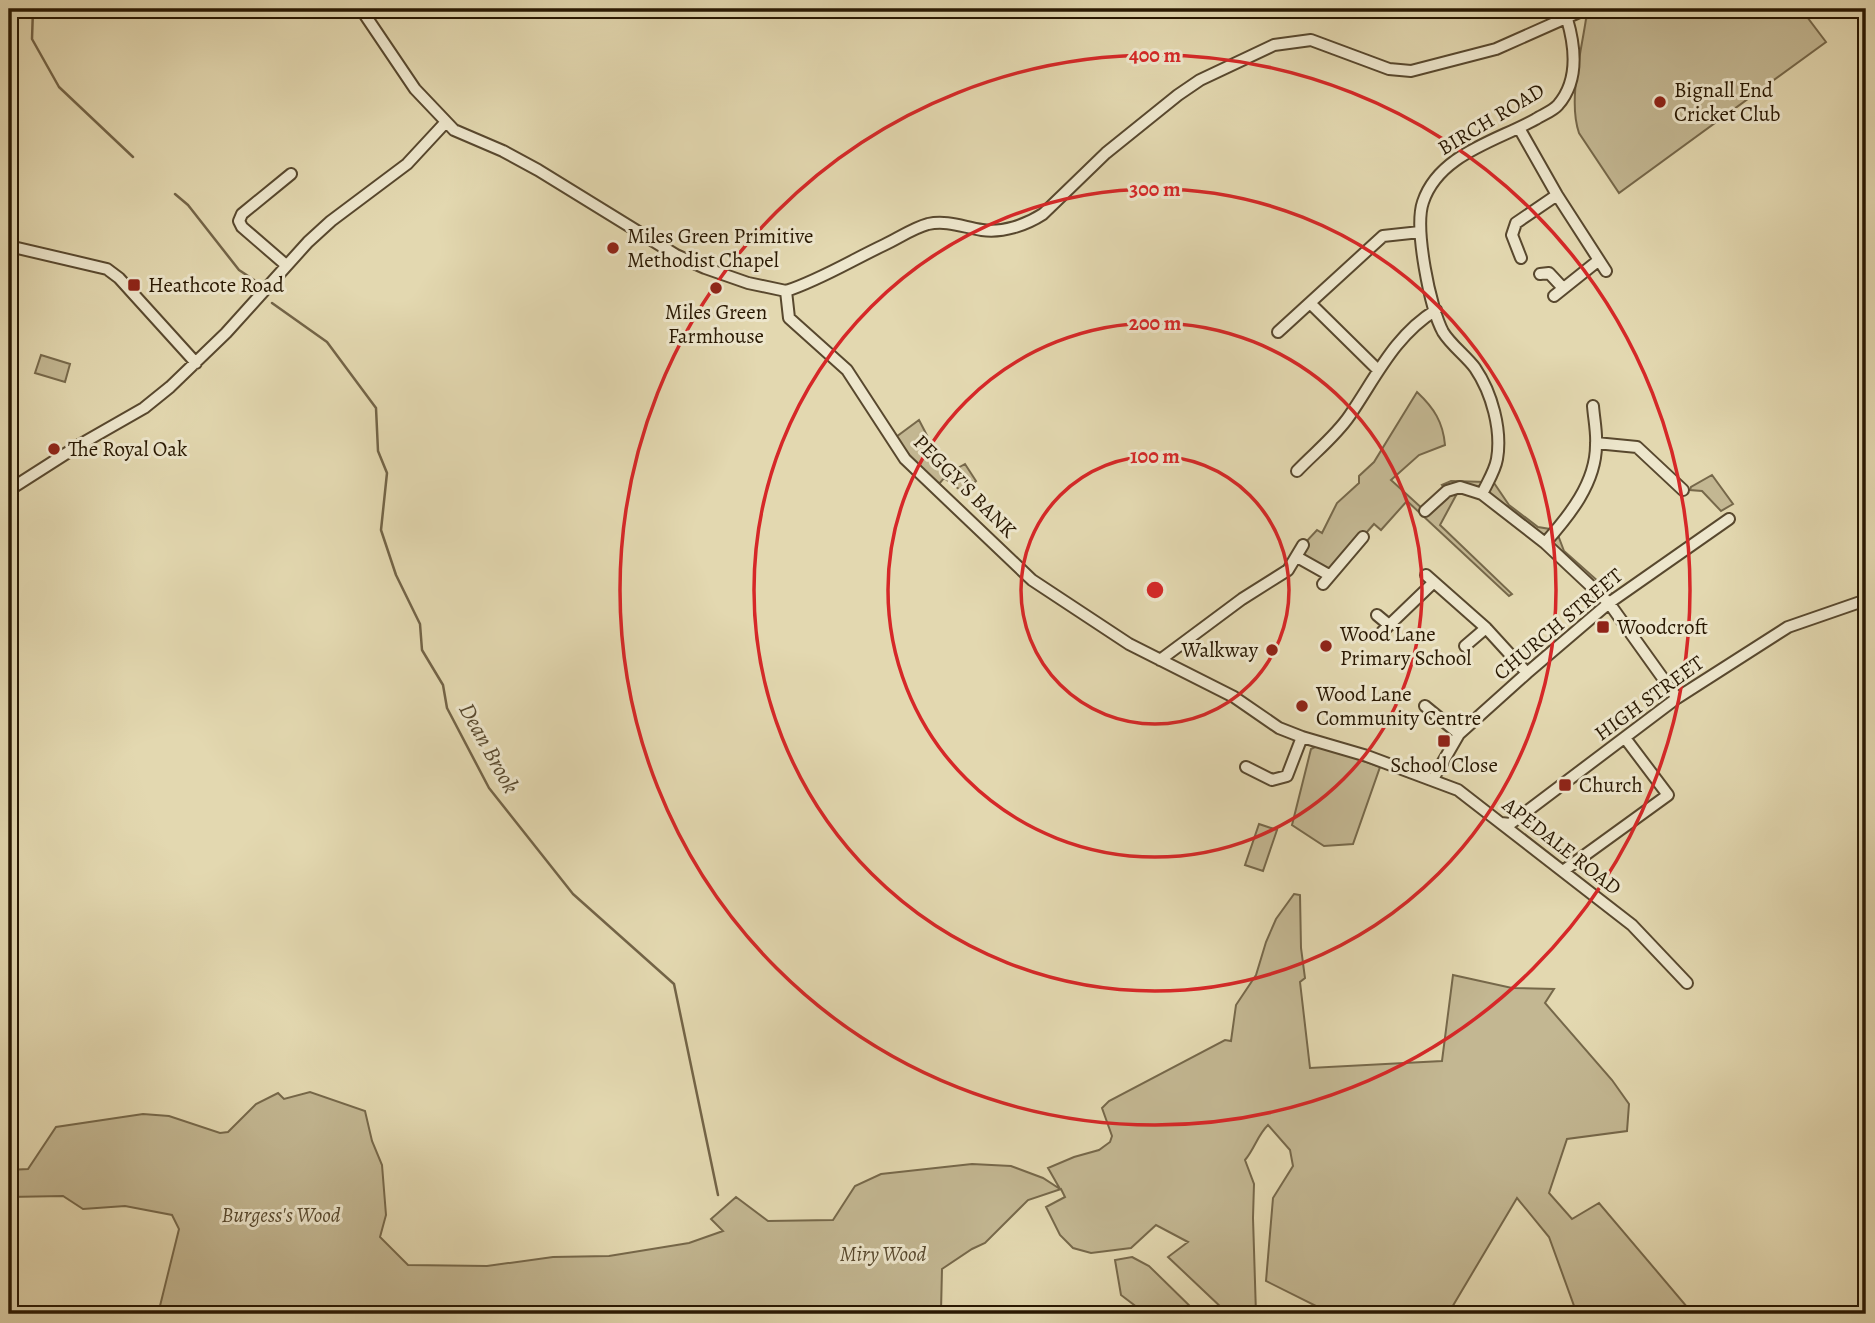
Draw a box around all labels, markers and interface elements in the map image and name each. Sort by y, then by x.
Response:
text: 400 m [1129,41,1182,69]
street label: BIRCH ROAD [1432,76,1550,162]
place label: Bignall End Cricket Club [1674,76,1780,128]
marker: Bignall End Cricket Club [1652,94,1668,110]
text: 300 m [1129,175,1181,203]
place label: Miles Green Primitive Methodist Chapel [627,222,814,274]
marker: Miles Green Primitive Methodist Chapel [605,240,621,256]
place label: Heathcote Road [148,271,285,299]
marker: Heathcote Road [126,277,142,293]
marker: Miles Green Farmhouse [708,280,724,296]
place label: Miles Green Farmhouse [665,298,767,350]
text: 200 m [1129,309,1182,337]
street label: PEGGY'S BANK [907,428,1023,544]
place label: The Royal Oak [68,435,188,463]
marker: The Royal Oak [46,441,62,457]
text: 100 m [1130,442,1180,470]
street label: CHURCH STREET [1487,561,1629,686]
centre of rings [1143,578,1167,602]
place label: Woodcroft [1616,613,1708,641]
marker: Woodcroft [1595,619,1611,635]
place label: Wood Lane Primary School [1339,620,1471,672]
place label: Walkway [1181,636,1259,664]
marker: Wood Lane Primary School [1318,638,1334,654]
marker: Walkway [1264,642,1280,658]
street label: HIGH STREET [1589,648,1710,747]
place label: Wood Lane Community Centre [1315,680,1481,732]
water label: Dean Brook [451,697,527,799]
marker: Wood Lane Community Centre [1294,698,1310,714]
marker: School Close [1436,733,1452,749]
place label: School Close [1390,751,1498,779]
place label: Church [1579,771,1643,799]
marker: Church [1557,777,1573,793]
street label: APEDALE ROAD [1496,790,1627,901]
park label: Burgess's Wood [222,1201,341,1229]
park label: Miry Wood [840,1240,927,1268]

